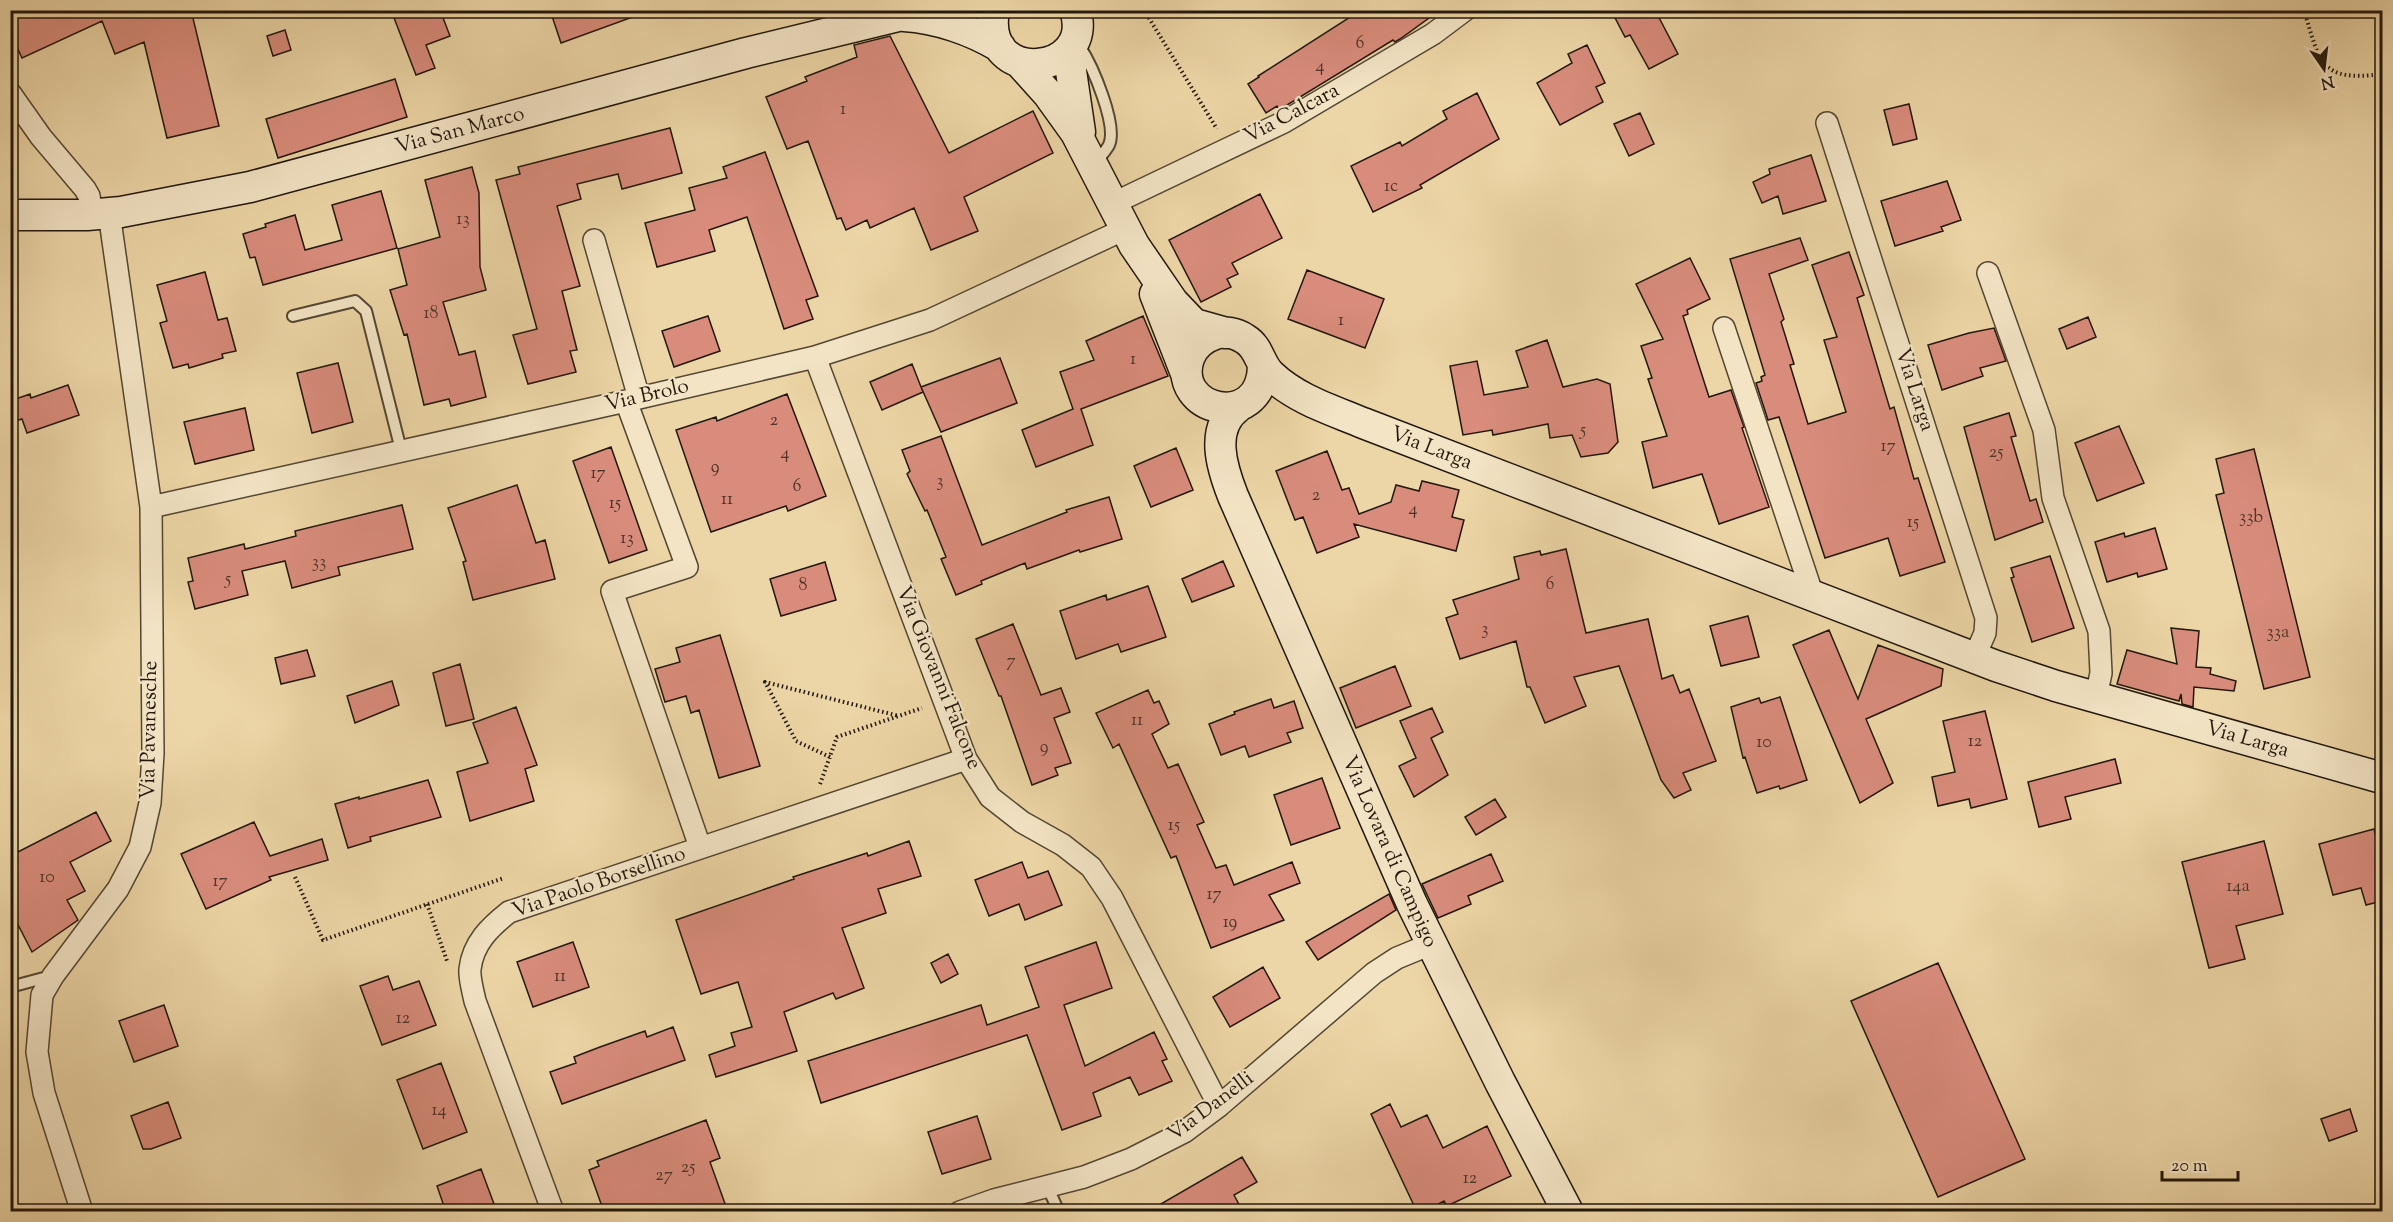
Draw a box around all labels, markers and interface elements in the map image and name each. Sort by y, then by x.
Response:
house number: 6 [1356,31,1365,57]
north arrow [2294,39,2354,99]
house number: 4 [1315,54,1325,80]
text: N [2318,68,2336,94]
street label: Via Calcara [1239,76,1345,152]
house number: 1 [840,97,846,123]
street label: Via San Marco [392,99,528,163]
house number: 1c [1384,174,1398,200]
house number: 13 [456,207,470,233]
house number: 18 [423,301,439,327]
house number: 1 [1338,308,1344,334]
street label: Via Larga [1886,345,1942,436]
house number: 1 [1130,347,1136,373]
street label: Via Brolo [602,372,692,420]
house number: 2 [770,408,779,434]
house number: 5 [1579,418,1586,444]
street label: Via Larga [1386,420,1477,478]
house number: 17 [1880,434,1896,460]
house number: 25 [1989,440,2003,466]
house number: 4 [780,441,790,467]
house number: 9 [711,455,720,481]
house number: 17 [590,461,606,487]
house number: 3 [936,469,944,495]
house number: 6 [793,474,802,500]
house number: 2 [1312,483,1321,509]
house number: 11 [721,487,733,513]
house number: 15 [609,491,621,517]
house number: 4 [1408,497,1418,523]
house number: 33b [2239,505,2263,531]
house number: 15 [1907,510,1919,536]
house number: 13 [620,526,634,552]
house number: 33 [312,550,326,576]
house number: 5 [224,567,231,593]
house number: 6 [1546,572,1555,598]
house number: 8 [799,573,808,599]
street label: Via Giovanni Falcone [888,582,988,774]
house number: 3 [1481,617,1489,643]
house number: 33a [2267,620,2289,646]
house number: 7 [1006,649,1016,675]
street label: Via Pavanesche [134,660,166,800]
house number: 11 [1131,708,1143,734]
street label: Via Larga [2202,714,2293,766]
house number: 12 [1968,729,1983,755]
house number: 10 [1756,730,1772,756]
house number: 9 [1040,735,1049,761]
street label: Via Lovara di Campigo [1333,751,1445,953]
house number: 15 [1168,813,1180,839]
street label: Via Paolo Borsellino [508,839,690,927]
house number: 10 [39,865,55,891]
house number: 17 [212,869,228,895]
house number: 14a [2226,874,2250,900]
house number: 17 [1206,882,1222,908]
house number: 19 [1223,910,1238,936]
house number: 11 [554,964,566,990]
house number: 12 [396,1006,411,1032]
street label: Via Danelli [1161,1064,1261,1150]
house number: 14 [431,1098,447,1124]
scale bar [2162,1144,2238,1182]
text: 20 m [2171,1154,2208,1180]
house number: 25 [681,1155,695,1181]
house number: 27 [655,1163,673,1189]
house number: 12 [1463,1166,1478,1192]

